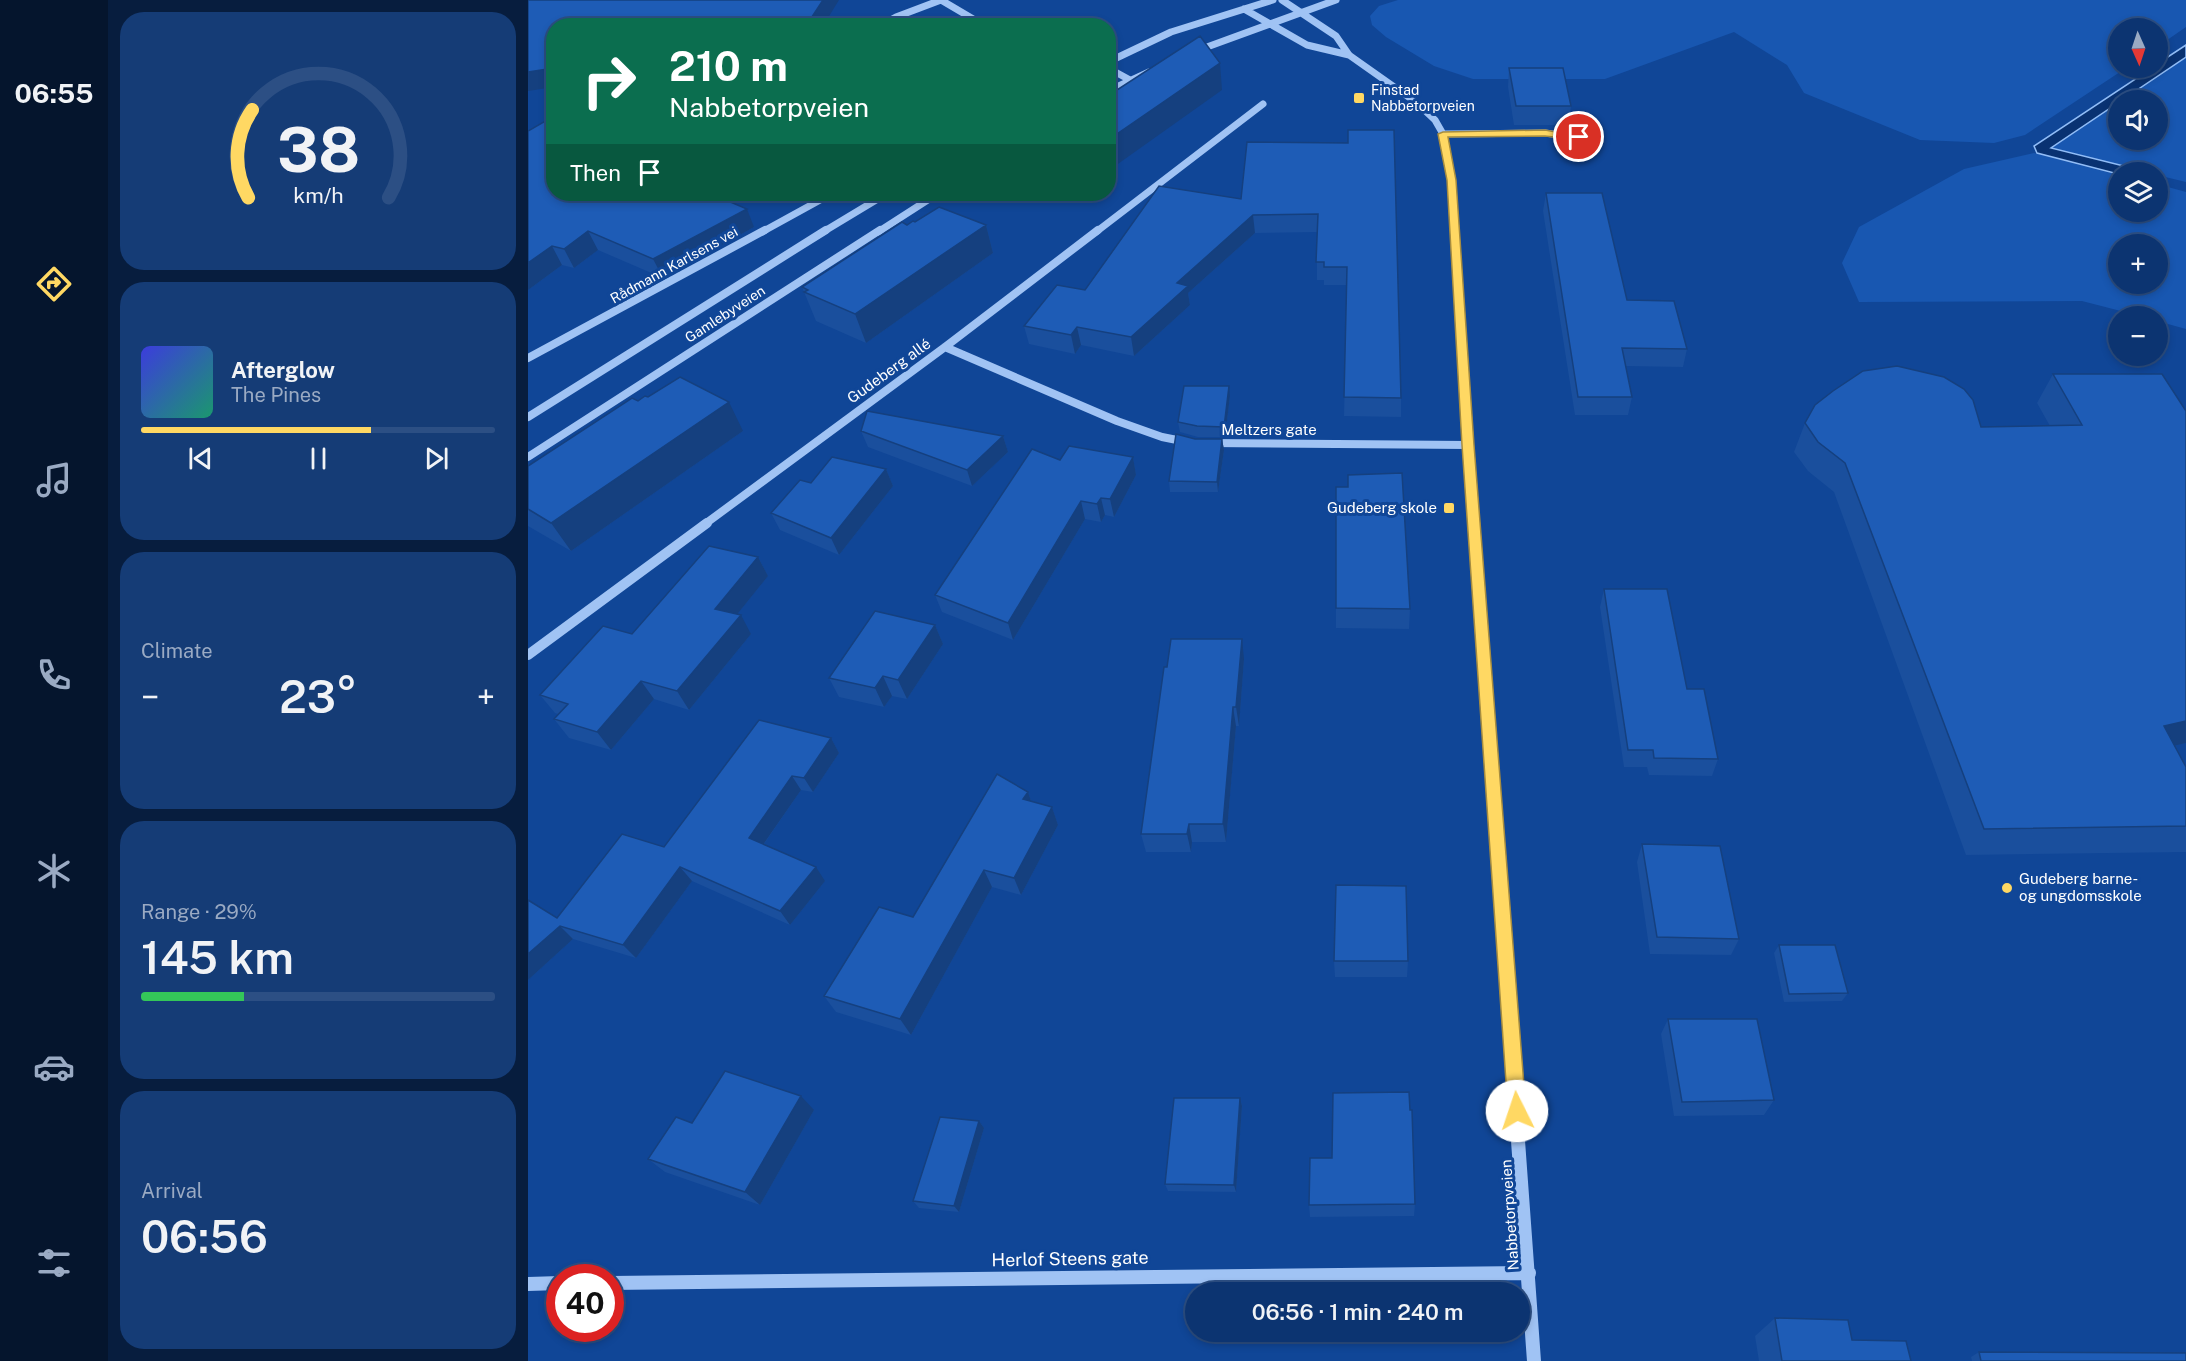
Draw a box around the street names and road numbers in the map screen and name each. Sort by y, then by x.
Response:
street label: Rådmann Karlsens vei [607,223,741,307]
street label: Gamlebyveien [682,282,768,346]
street label: Gudeberg allé [844,335,934,406]
street label: Meltzers gate [1221,421,1317,438]
street label: Nabbetorpveien [1497,1159,1522,1271]
street label: Herlof Steens gate [991,1247,1149,1270]

